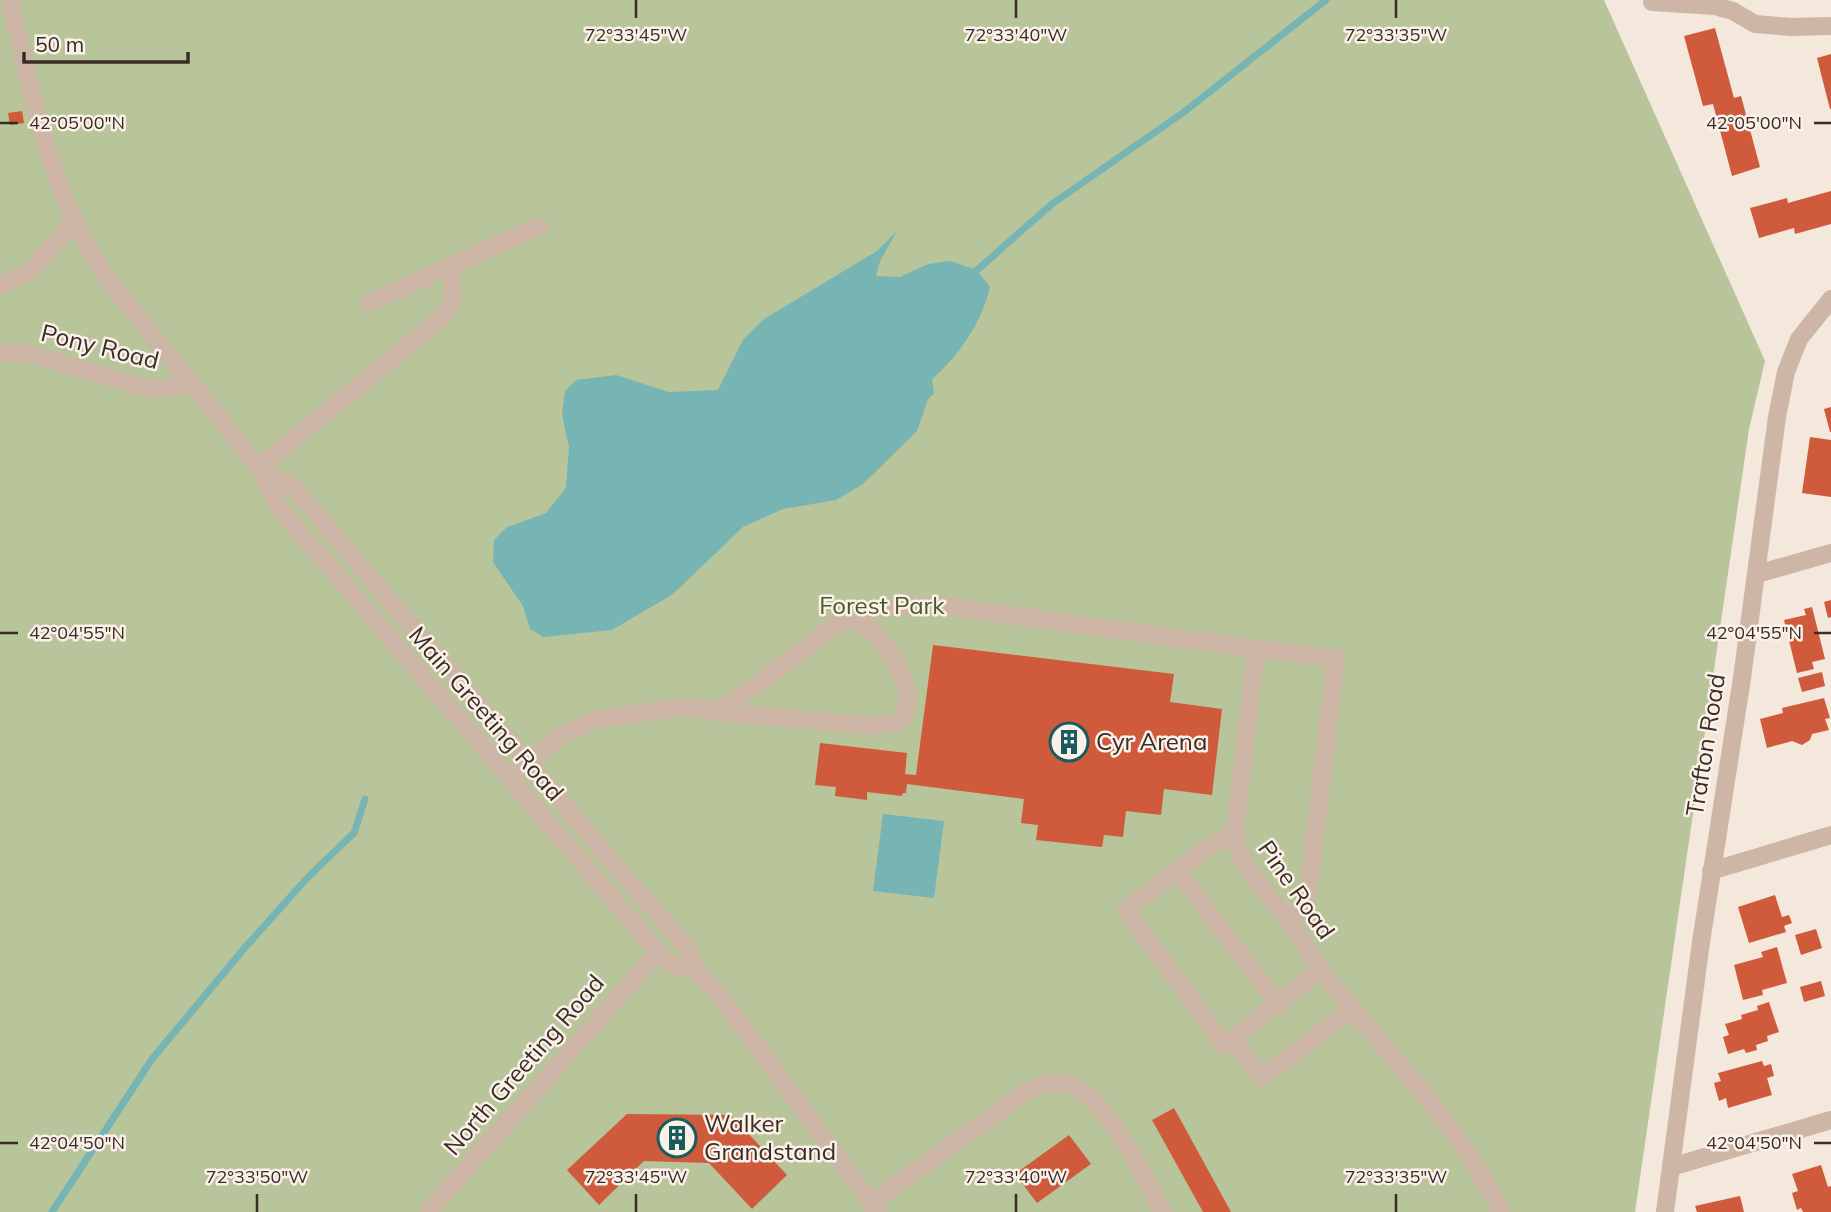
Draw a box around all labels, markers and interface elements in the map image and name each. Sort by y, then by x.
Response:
scale bar [24,21,189,65]
text: 72°33'45"W [585,23,687,46]
text: 72°33'40"W [965,23,1067,46]
text: 72°33'35"W [1345,23,1447,46]
text: 50 m [35,31,84,57]
text: 42°05'00"N [29,111,125,134]
text: 42°05'00"N [1706,111,1802,134]
street label: Pony Road [38,317,162,375]
park label: Forest Park [819,590,945,620]
street label: Main Greeting Road [403,620,571,807]
text: 42°04'55"N [29,621,125,644]
text: 42°04'55"N [1706,621,1802,644]
street label: Trafton Road [1679,671,1731,818]
building icon: Cyr Arena [1048,721,1090,763]
place label: Cyr Arena [1096,726,1207,756]
street label: Pine Road [1252,834,1342,945]
street label: North Greeting Road [437,968,610,1161]
place label: Walker Grandstand [704,1108,836,1166]
building icon: Walker Grandstand [656,1117,698,1159]
text: 42°04'50"N [29,1131,125,1154]
text: 42°04'50"N [1706,1131,1802,1154]
text: 72°33'50"W [206,1165,308,1188]
text: 72°33'45"W [585,1165,687,1188]
text: 72°33'40"W [965,1165,1067,1188]
text: 72°33'35"W [1345,1165,1447,1188]

